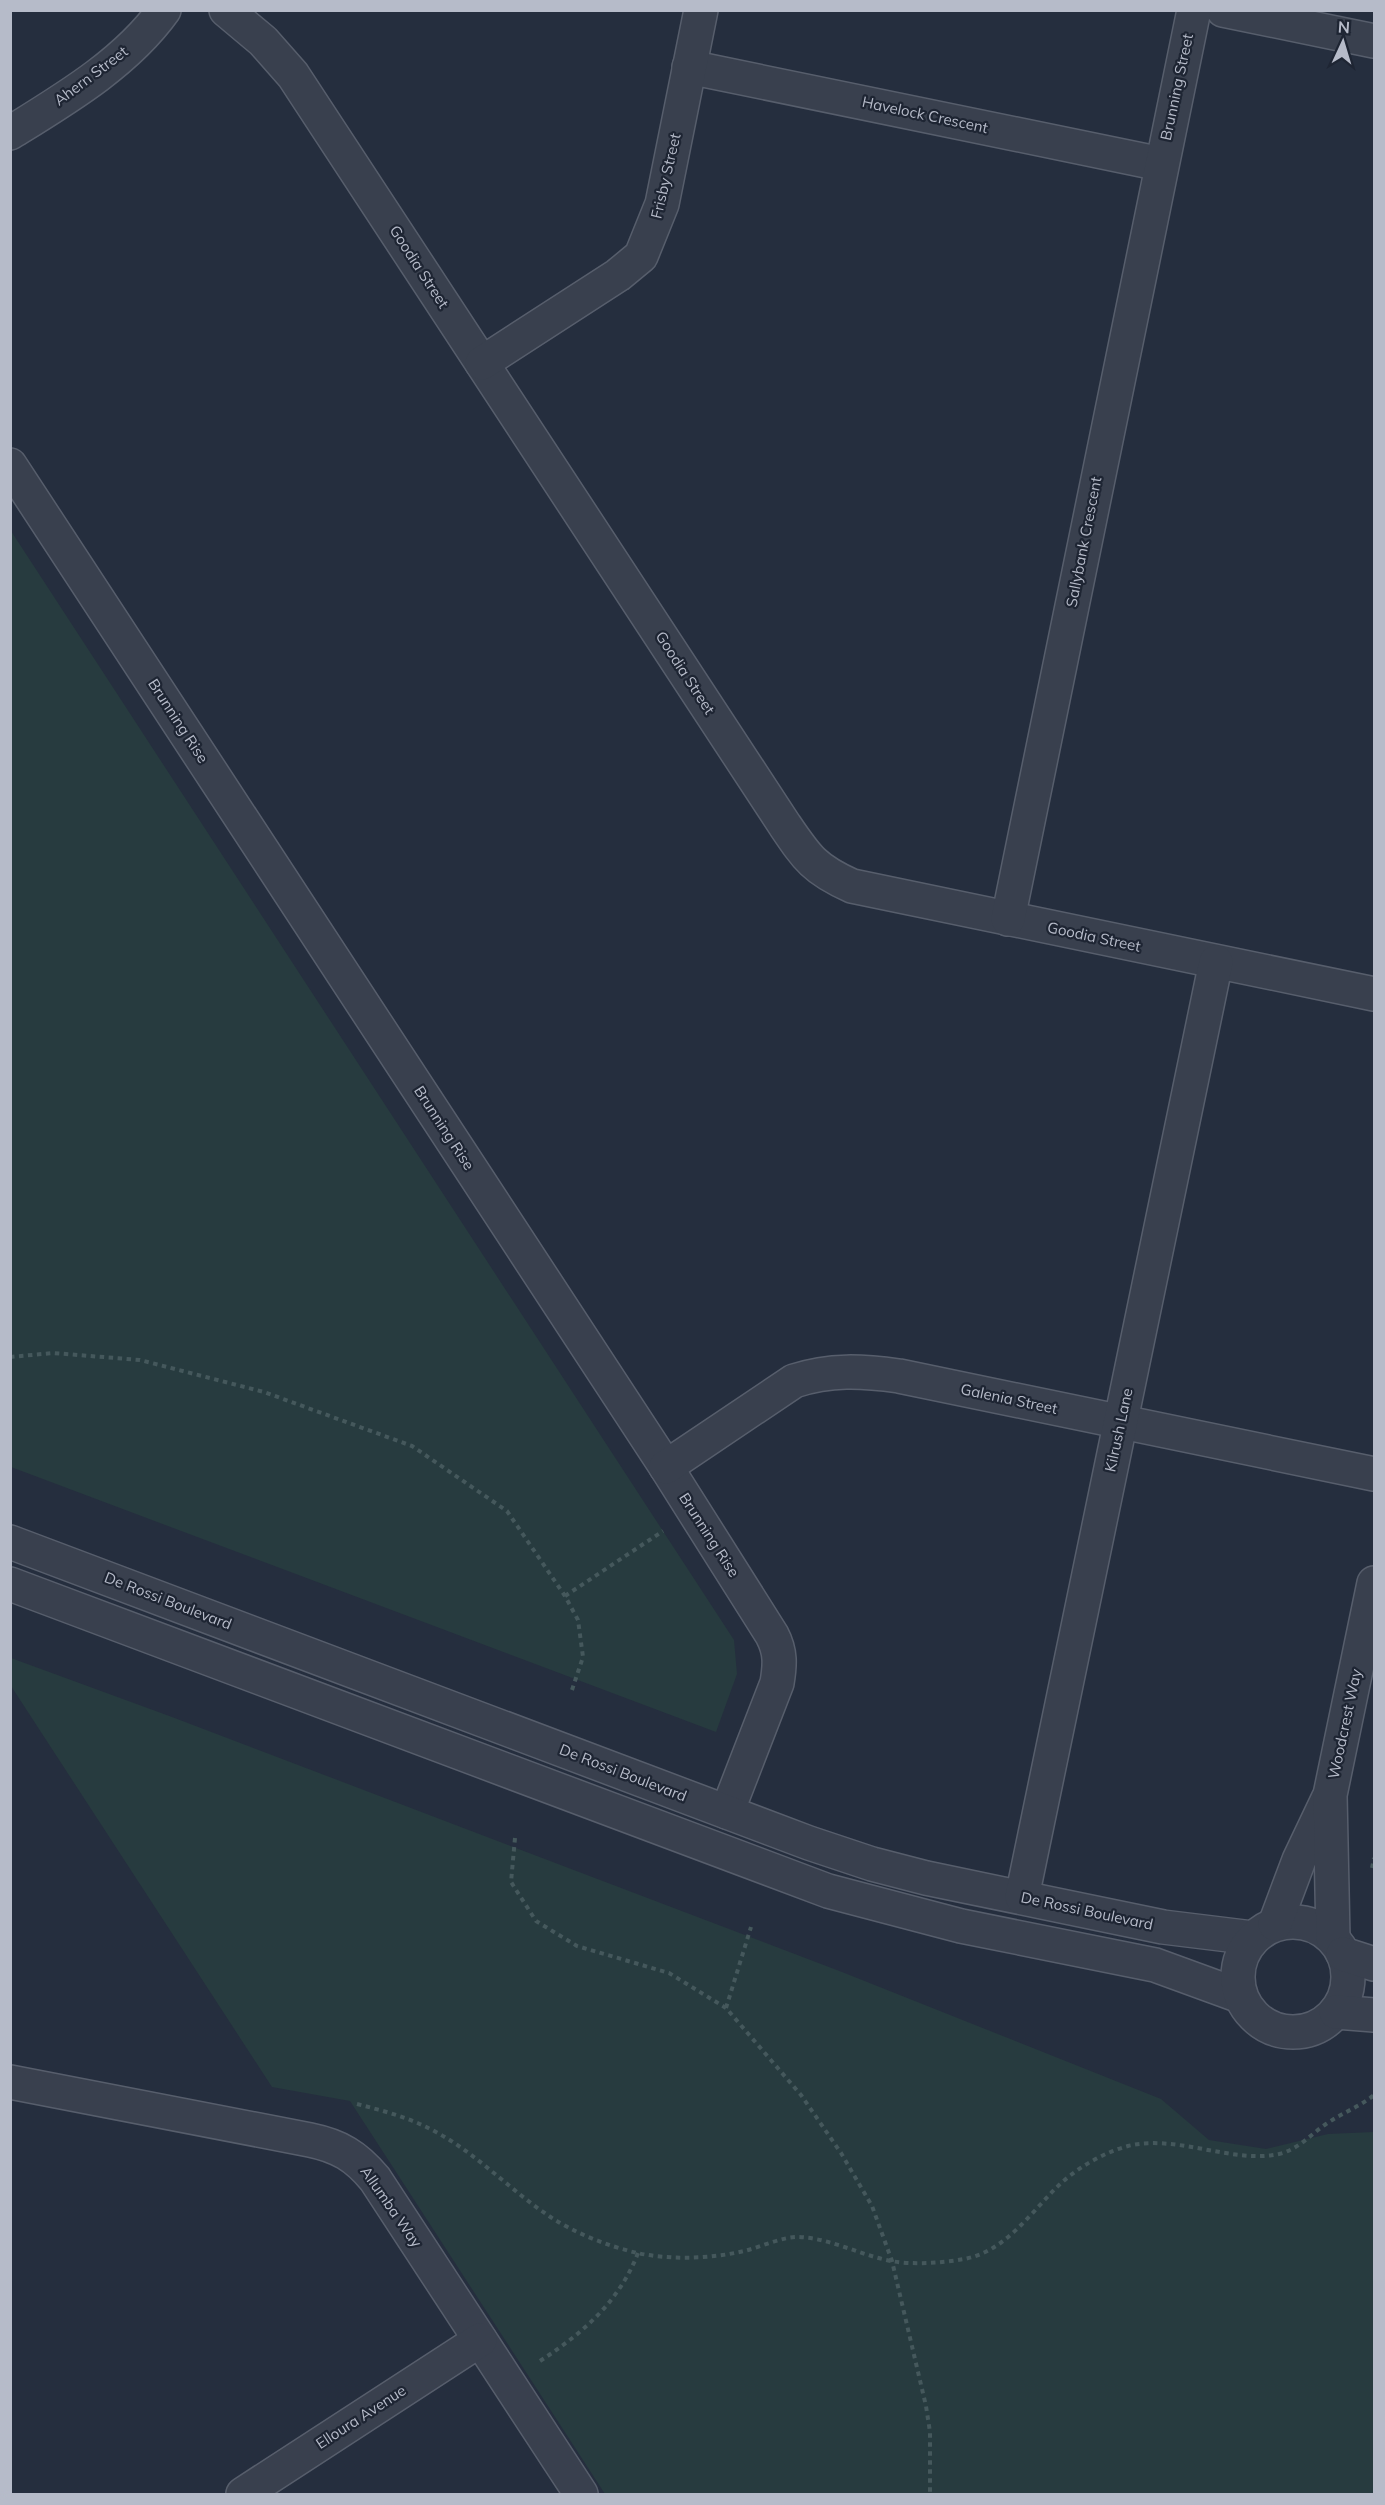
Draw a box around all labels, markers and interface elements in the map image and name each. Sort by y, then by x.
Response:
north arrow [1313,12,1373,72]
text: N [1337,17,1351,37]
street label: Brunning Street [1156,32,1197,142]
street label: Ahern Street [50,42,131,110]
street label: Havelock Crescent [860,92,990,137]
street label: Frisby Street [646,131,685,220]
street label: Goodia Street [386,222,453,312]
street label: Sallybank Crescent [1062,475,1105,609]
street label: Goodia Street [652,628,719,718]
street label: Brunning Rise [144,675,213,766]
street label: Goodia Street [1046,917,1143,956]
street label: Brunning Rise [410,1082,479,1173]
street label: Galenia Street [959,1379,1059,1418]
street label: Kilrush Lane [1100,1386,1137,1473]
street label: Brunning Rise [675,1489,744,1580]
street label: De Rossi Boulevard [102,1568,234,1634]
street label: Woodcrest Way [1324,1667,1365,1781]
street label: De Rossi Boulevard [557,1740,689,1806]
street label: De Rossi Boulevard [1019,1887,1155,1934]
street label: Allumba Way [356,2163,426,2251]
street label: Elloura Avenue [312,2380,409,2453]

